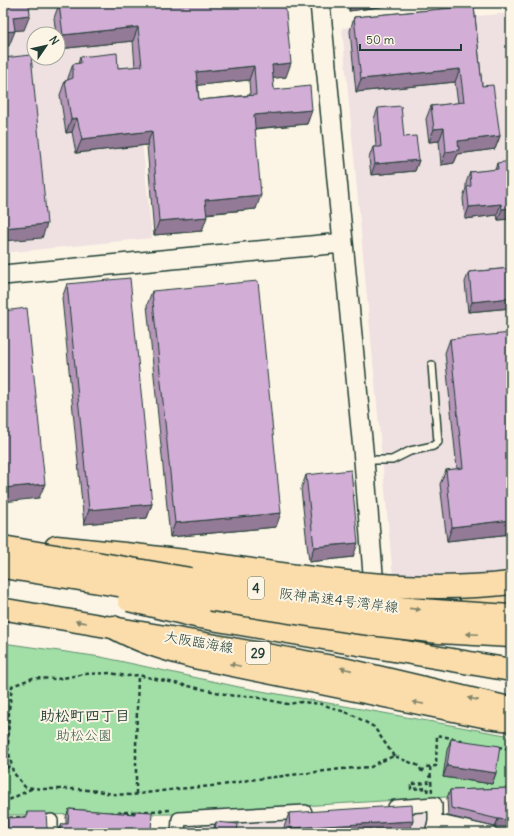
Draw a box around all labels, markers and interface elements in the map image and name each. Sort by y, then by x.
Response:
north arrow [26,26,66,66]
scale bar [360,26,461,52]
text: 50 m [366,32,395,47]
text: N [46,33,62,47]
road number: 4 [248,577,264,599]
street label: 阪神高速4号湾岸線 [278,584,400,616]
one-way arrow [409,606,421,613]
one-way arrow [75,618,87,624]
street label: 大阪臨海線 [163,627,235,657]
one-way arrow [466,631,478,638]
road number: 29 [246,642,270,664]
one-way arrow [229,662,241,668]
one-way arrow [340,666,353,672]
one-way arrow [467,696,479,702]
one-way arrow [411,700,424,706]
district label: 助松町四丁目 [40,706,130,725]
park label: 助松公園 [56,726,112,744]

